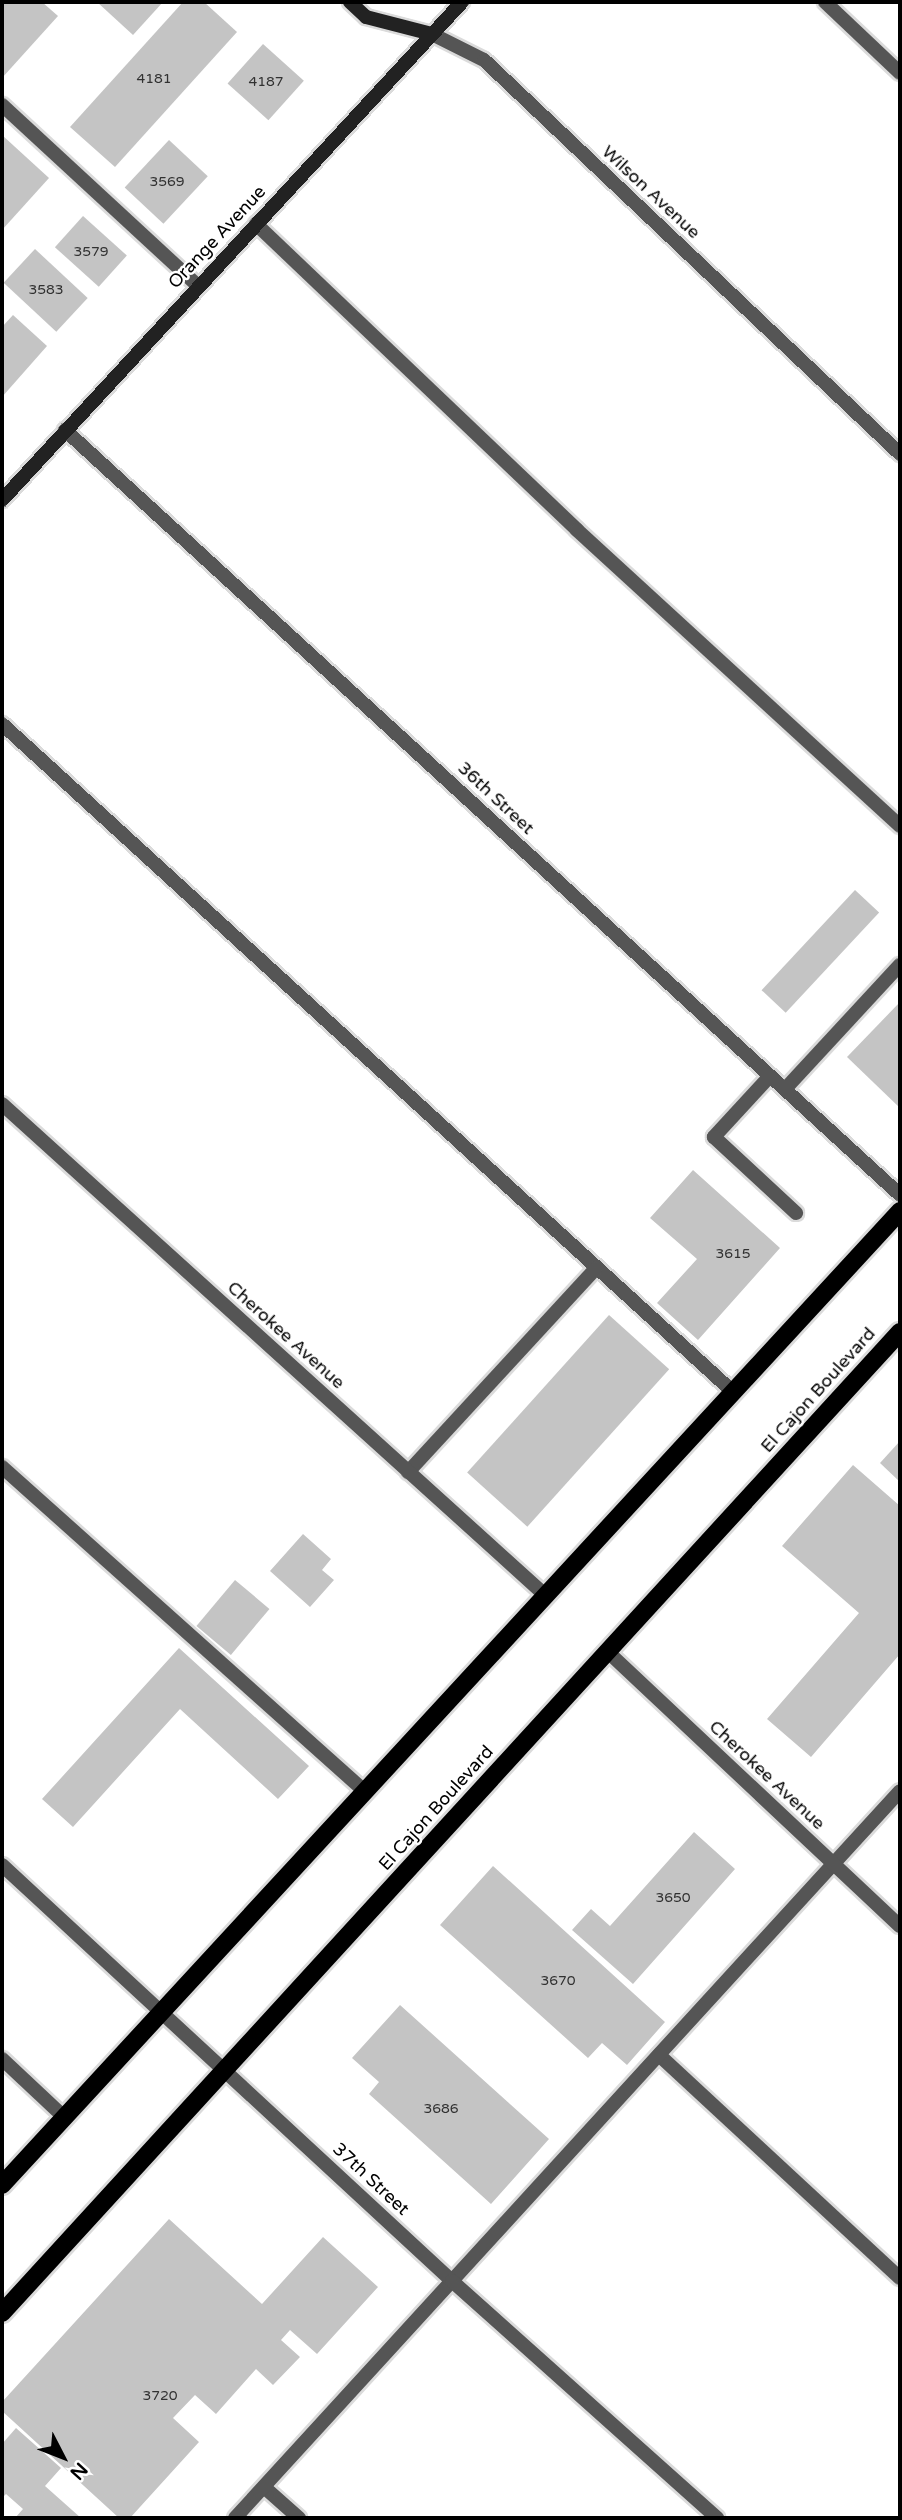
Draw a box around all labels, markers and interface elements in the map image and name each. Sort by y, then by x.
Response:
house number: 4181 [136,71,172,87]
house number: 4187 [248,74,284,90]
street label: Wilson Avenue [597,141,705,243]
house number: 3569 [149,174,185,190]
street label: Orange Avenue [164,181,270,293]
house number: 3579 [73,244,109,260]
house number: 3583 [28,282,64,298]
street label: 36th Street [453,757,539,839]
house number: 3615 [715,1246,751,1262]
street label: Cherokee Avenue [223,1277,349,1393]
street label: El Cajon Boulevard [756,1323,880,1457]
street label: Cherokee Avenue [705,1716,829,1834]
street label: El Cajon Boulevard [374,1741,498,1875]
house number: 3650 [655,1890,691,1906]
house number: 3670 [540,1973,576,1989]
house number: 3686 [423,2101,459,2117]
street label: 37th Street [328,2138,414,2220]
house number: 3720 [142,2388,178,2404]
north arrow [28,2422,98,2492]
text: N [65,2458,92,2484]

